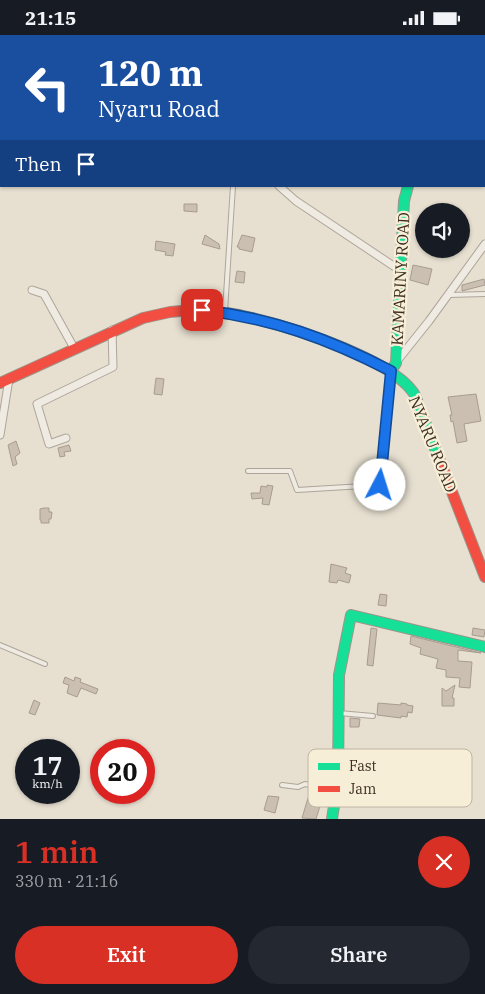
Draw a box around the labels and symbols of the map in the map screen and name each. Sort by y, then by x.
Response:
street label: KAMARINY ROAD [387,212,413,346]
pin [181,289,223,331]
street label: NYARU ROAD [405,393,461,495]
position arrow [353,458,405,510]
speed limit sign: 20 [90,739,155,804]
legend [308,749,472,807]
text: Fast [349,757,377,775]
text: Jam [349,780,376,798]

